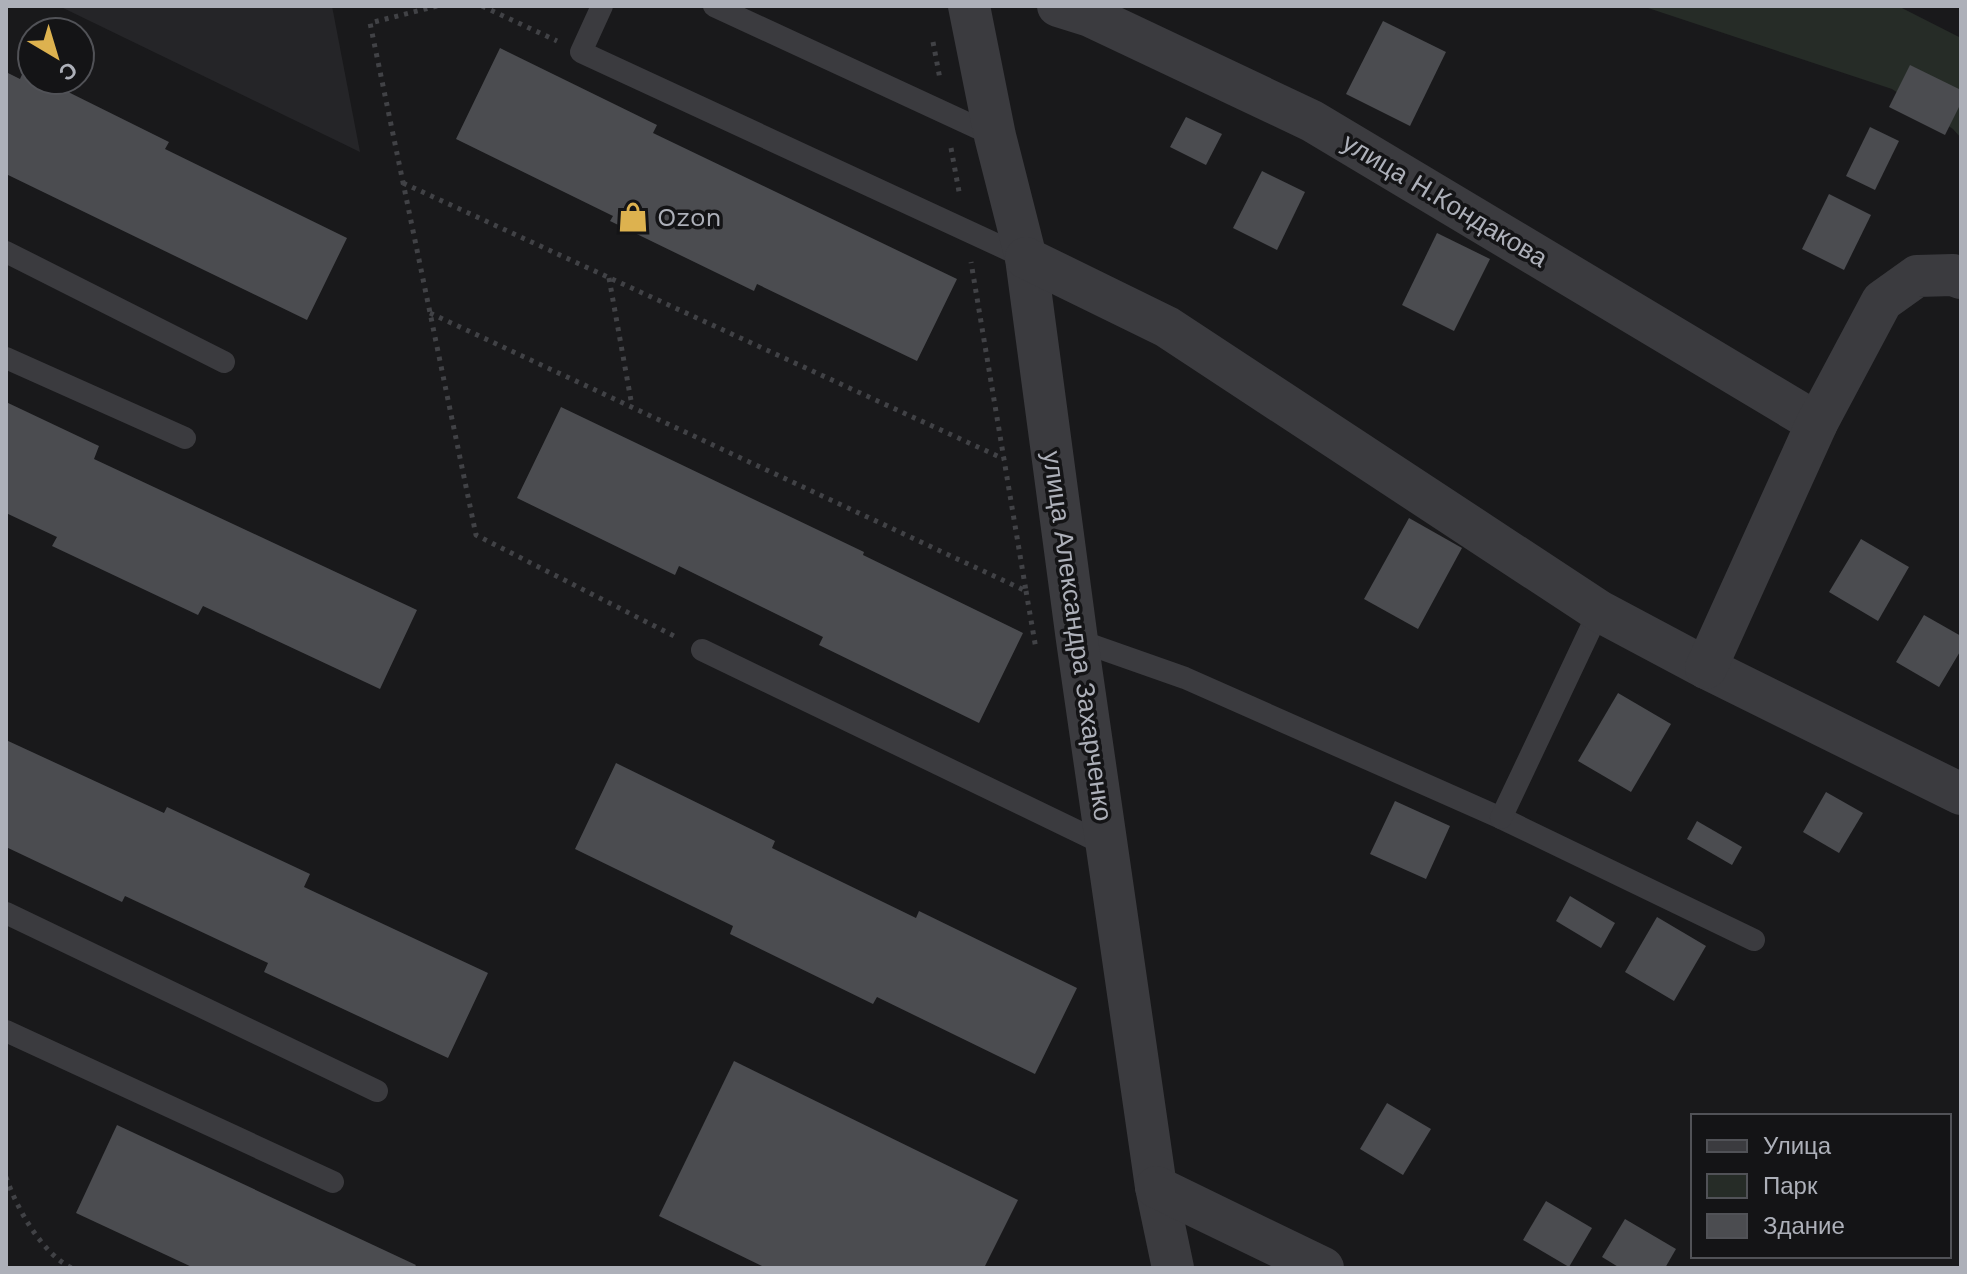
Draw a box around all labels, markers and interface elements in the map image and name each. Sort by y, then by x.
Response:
north arrow [16,16,96,96]
text: С [54,57,82,86]
street label: улица Н.Кондакова [1337,127,1553,273]
shop icon: Ozon [616,200,650,234]
place label: Ozon [657,202,722,232]
street label: улица Александра Захарченко [1037,449,1119,823]
legend [1691,1114,1951,1258]
text: Улица [1763,1132,1832,1160]
text: Парк [1763,1172,1818,1200]
text: Здание [1763,1212,1845,1240]

